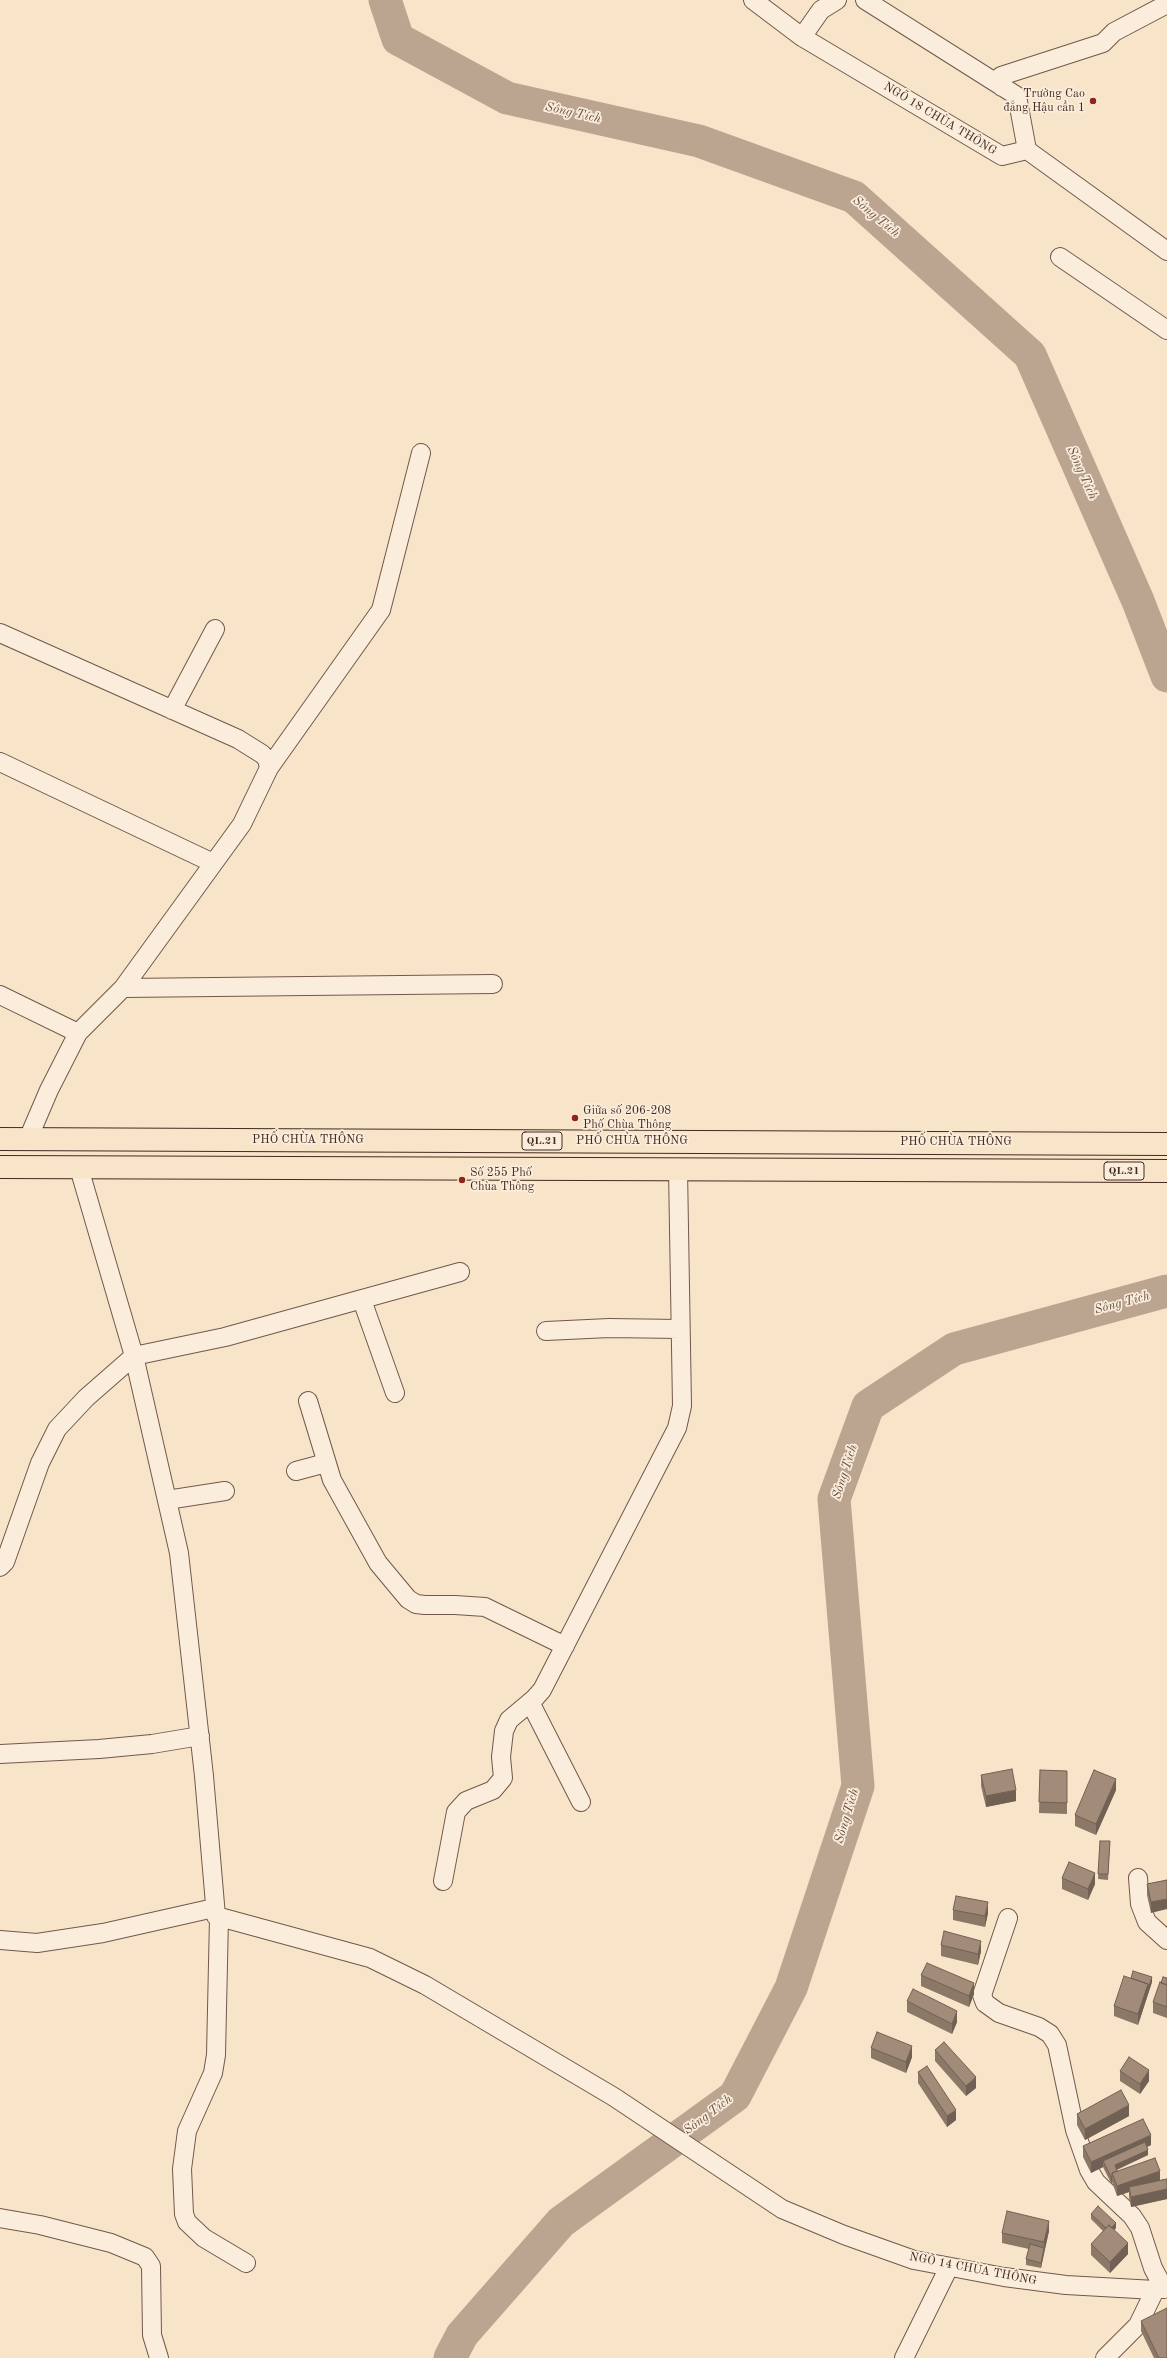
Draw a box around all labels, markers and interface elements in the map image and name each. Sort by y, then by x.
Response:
street label: NGÕ 18 CHÙA THÔNG [881,79,999,159]
place label: Trường Cao đẳng Hậu cần 1 [1003,87,1085,115]
marker: Trường Cao đẳng Hậu cần 1 [1088,96,1098,106]
water label: Sông Tích [544,99,602,127]
water label: Sông Tích [849,193,903,241]
water label: Sông Tích [1063,444,1101,502]
place label: Giữa số 206-208 Phố Chùa Thông [583,1104,671,1132]
marker: Giữa số 206-208 Phố Chùa Thông [570,1113,580,1123]
road number: QL.21 [522,1132,562,1150]
street label: PHỐ CHÙA THÔNG [252,1133,364,1147]
street label: PHỐ CHÙA THÔNG [576,1134,688,1148]
street label: PHỐ CHÙA THÔNG [900,1135,1012,1149]
road number: QL.21 [1104,1162,1144,1180]
place label: Số 255 Phố Chùa Thông [470,1166,534,1194]
marker: Số 255 Phố Chùa Thông [457,1175,467,1185]
water label: Sông Tích [1093,1288,1151,1318]
water label: Sông Tích [829,1443,861,1501]
water label: Sông Tích [831,1787,863,1845]
water label: Sông Tích [681,2092,735,2138]
street label: NGÕ 14 CHÙA THÔNG [908,2250,1038,2288]

